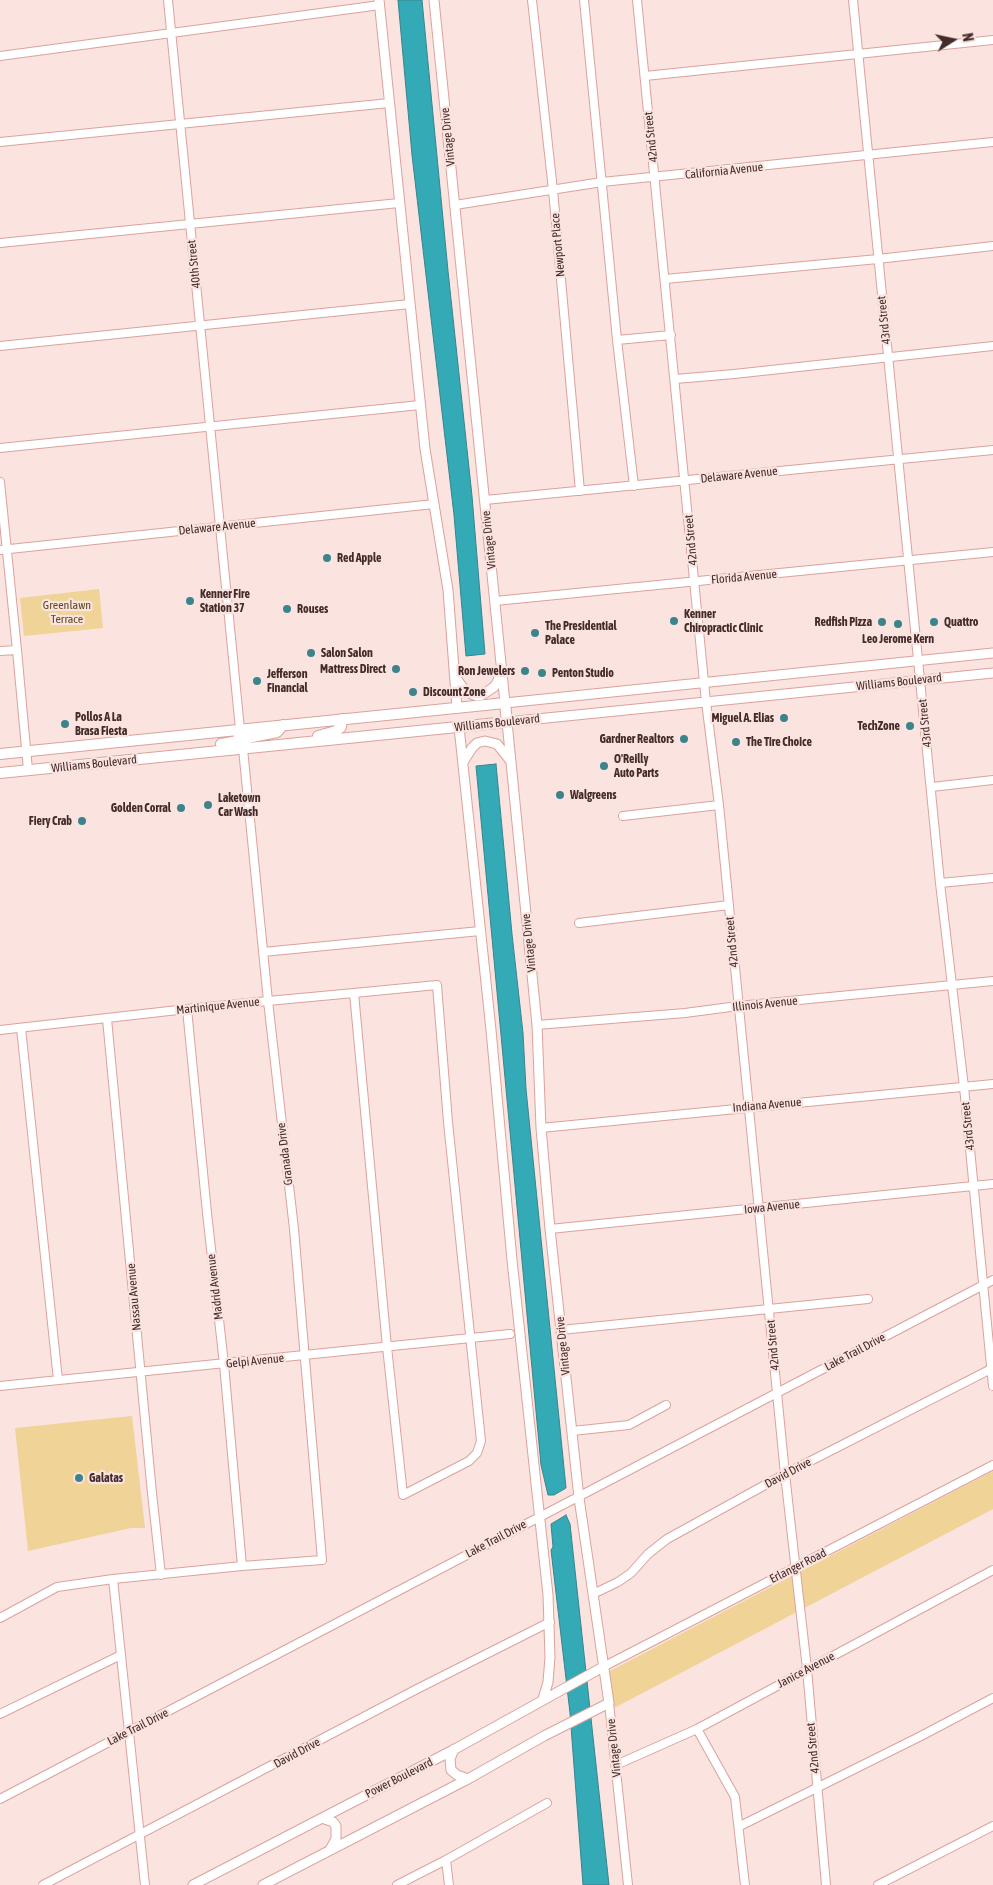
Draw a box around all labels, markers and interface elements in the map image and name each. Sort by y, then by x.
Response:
north arrow [928,15,978,65]
text: N [959,32,976,43]
street label: Vintage Drive [438,107,458,167]
street label: 42nd Street [641,111,661,163]
street label: California Avenue [684,160,764,182]
street label: Newport Place [548,213,568,277]
street label: 40th Street [184,239,204,289]
street label: 43rd Street [874,295,894,345]
street label: Delaware Avenue [700,464,778,486]
street label: Vintage Drive [479,510,499,570]
street label: 42nd Street [682,514,700,566]
street label: Delaware Avenue [178,516,256,538]
place label: Red Apple [337,551,381,565]
marker: Red Apple [321,552,333,564]
street label: Florida Avenue [711,567,777,587]
place label: Kenner Fire Station 37 [200,587,250,615]
marker: Kenner Fire Station 37 [184,595,196,607]
park label: Greenlawn Terrace [43,598,91,626]
place label: Rouses [297,602,328,616]
marker: Rouses [281,603,293,615]
place label: Kenner Chiropractic Clinic [684,607,763,635]
marker: Kenner Chiropractic Clinic [668,615,680,627]
place label: Redfish Pizza [814,615,872,629]
place label: Quattro [944,615,978,629]
marker: Redfish Pizza [876,616,888,628]
marker: Quattro [928,616,940,628]
marker: Leo Jerome Kern [892,618,904,630]
place label: The Presidential Palace [545,619,617,647]
marker: The Presidential Palace [529,627,541,639]
place label: Leo Jerome Kern [862,632,934,646]
place label: Salon Salon [321,646,373,660]
marker: Salon Salon [305,647,317,659]
place label: Mattress Direct [320,662,386,676]
marker: Mattress Direct [390,663,402,675]
place label: Ron Jewelers [458,664,515,678]
marker: Ron Jewelers [519,665,531,677]
place label: Penton Studio [552,666,614,680]
place label: Jefferson Financial [267,667,308,695]
marker: Penton Studio [536,667,548,679]
street label: Williams Boulevard [856,670,942,694]
marker: Jefferson Financial [251,675,263,687]
place label: Discount Zone [423,685,486,699]
marker: Discount Zone [407,686,419,698]
street label: 43rd Street [915,698,935,748]
place label: Pollos A La Brasa Fiesta [75,710,127,738]
street label: Williams Boulevard [454,711,540,735]
place label: Miguel A. Elias [711,711,774,725]
marker: Miguel A. Elias [778,712,790,724]
marker: Pollos A La Brasa Fiesta [59,718,71,730]
place label: TechZone [857,719,900,733]
marker: TechZone [904,720,916,732]
place label: Gardner Realtors [599,732,674,746]
marker: Gardner Realtors [678,733,690,745]
place label: The Tire Choice [746,735,812,749]
marker: The Tire Choice [730,736,742,748]
street label: Williams Boulevard [51,752,137,776]
place label: O'Reilly Auto Parts [614,752,659,780]
marker: O'Reilly Auto Parts [598,760,610,772]
place label: Walgreens [570,788,617,802]
marker: Walgreens [554,789,566,801]
place label: Laketown Car Wash [218,791,261,819]
marker: Laketown Car Wash [202,799,214,811]
place label: Golden Corral [111,801,171,815]
marker: Golden Corral [175,802,187,814]
place label: Fiery Crab [29,814,72,828]
marker: Fiery Crab [76,815,88,827]
street label: Vintage Drive [519,913,539,973]
street label: 42nd Street [723,916,741,968]
street label: Illinois Avenue [732,993,798,1015]
street label: Martinique Avenue [176,994,260,1018]
street label: Indiana Avenue [732,1095,802,1115]
street label: 43rd Street [958,1101,978,1151]
street label: Granada Drive [274,1122,296,1186]
street label: Iowa Avenue [743,1197,801,1217]
street label: Madrid Avenue [204,1253,226,1321]
street label: Nassau Avenue [124,1263,144,1331]
street label: Vintage Drive [553,1316,573,1376]
street label: 42nd Street [764,1319,782,1371]
street label: Lake Trail Drive [822,1330,888,1374]
street label: Gelpi Avenue [225,1351,285,1371]
street label: David Drive [762,1455,814,1491]
place label: Galatas [89,1471,123,1485]
marker: Galatas [73,1472,85,1484]
street label: Lake Trail Drive [463,1517,529,1561]
street label: Erlanger Road [767,1546,829,1586]
street label: Janice Avenue [775,1649,837,1691]
street label: Lake Trail Drive [105,1705,171,1749]
street label: Vintage Drive [604,1718,624,1778]
street label: 42nd Street [804,1722,822,1774]
street label: David Drive [271,1735,323,1771]
street label: Power Boulevard [363,1755,435,1801]

